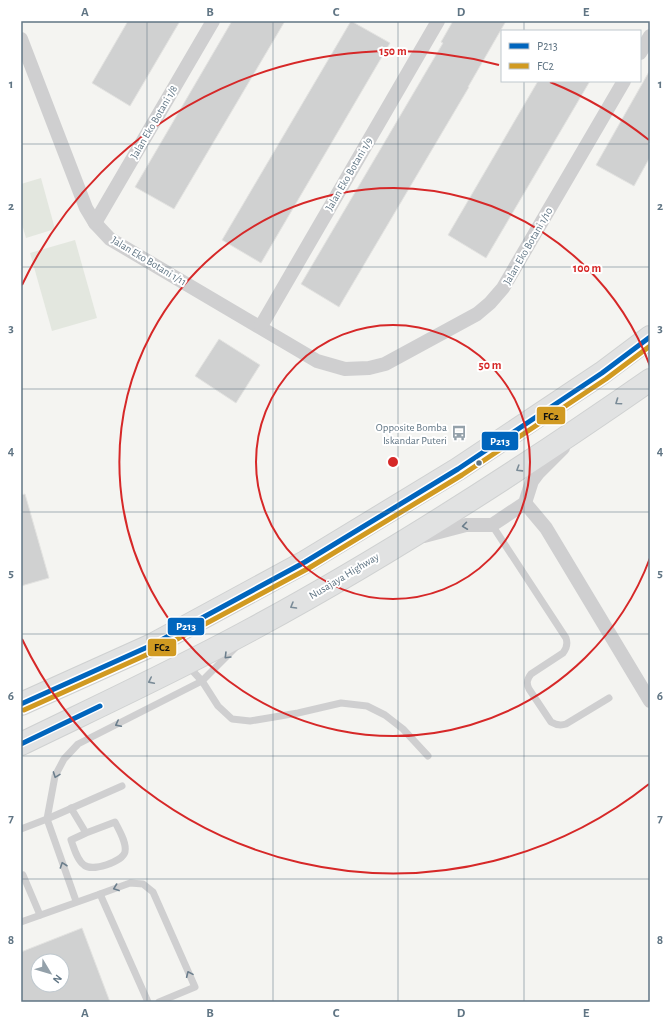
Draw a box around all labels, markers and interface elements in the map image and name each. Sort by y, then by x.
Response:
text: A [81,6,89,19]
text: B [206,6,214,19]
text: C [333,6,340,19]
text: D [457,6,466,19]
text: E [583,6,590,19]
legend [501,30,641,82]
text: P213 [537,40,558,52]
text: 150 m [379,45,407,57]
text: FC2 [537,60,554,72]
text: 1 [9,78,13,91]
text: 1 [658,78,662,91]
street label: Jalan Eko Botani 1/8 [129,83,179,161]
street label: Jalan Eko Botani 1/9 [324,135,374,213]
text: 2 [8,200,14,213]
text: 2 [657,200,663,213]
street label: Jalan Eko Botani 1/10 [501,205,555,286]
street label: Jalan Eko Botani 1/11 [110,234,188,288]
text: 100 m [573,262,601,274]
text: 3 [8,322,14,335]
text: 3 [657,322,663,335]
text: 50 m [479,359,502,371]
one-way arrow [615,397,622,405]
line badge: FC2 [536,406,566,425]
text: FC2 [543,411,559,422]
place label: Opposite Bomba Iskandar Puteri [376,422,447,446]
bus stop icon: Opposite Bomba Iskandar Puteri [450,424,468,442]
line badge: P213 [481,431,519,451]
text: P213 [490,436,510,447]
text: 4 [8,445,15,458]
text: 4 [657,445,664,458]
centre of rings [386,455,400,469]
unlabelled marker [474,458,484,468]
one-way arrow [516,464,523,472]
one-way arrow [462,521,468,530]
street label: Nusajaya Highway [307,551,381,601]
text: 5 [8,567,14,580]
text: 5 [657,567,663,580]
one-way arrow [290,601,297,609]
line badge: P213 [167,617,205,636]
text: P213 [176,621,196,632]
line badge: FC2 [147,638,177,657]
text: FC2 [154,642,170,653]
one-way arrow [224,651,232,659]
one-way arrow [148,676,155,684]
text: 6 [8,690,14,703]
text: 6 [657,690,663,703]
one-way arrow [115,719,122,727]
one-way arrow [53,772,61,779]
text: 7 [8,812,14,825]
text: 7 [657,812,663,825]
one-way arrow [59,861,68,868]
one-way arrow [112,884,119,892]
text: 8 [8,934,14,947]
text: 8 [657,934,663,947]
north arrow [30,953,70,993]
one-way arrow [186,971,194,978]
text: N [51,972,64,985]
text: A [81,1007,89,1020]
text: B [206,1007,214,1020]
text: C [333,1007,340,1020]
text: D [457,1007,466,1020]
text: E [583,1007,590,1020]

